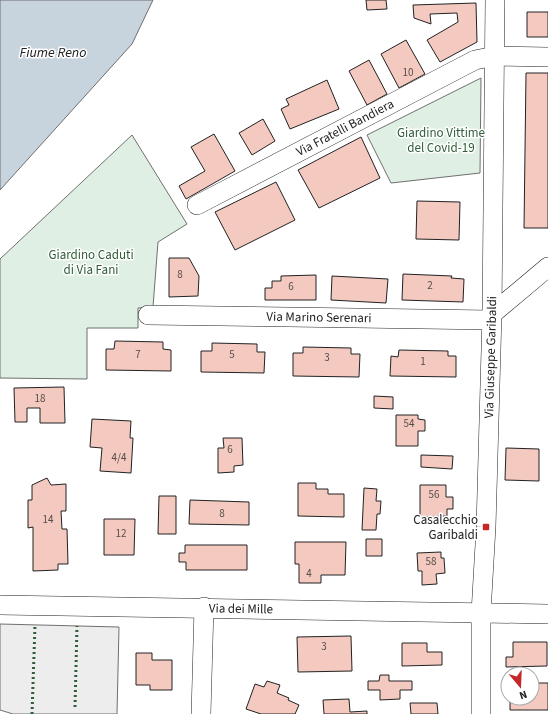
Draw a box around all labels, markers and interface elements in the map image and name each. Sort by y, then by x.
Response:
water label: Fiume Reno [20,43,86,63]
house number: 10 [403,65,413,80]
street label: Via Fratelli Bandiera [293,95,397,161]
park label: Giardino Vittime del Covid-19 [397,124,485,157]
park label: Giardino Caduti di Via Fani [48,246,134,279]
house number: 8 [177,267,183,282]
house number: 2 [427,278,433,293]
house number: 6 [288,279,294,294]
street label: Via Giuseppe Garibaldi [480,296,501,419]
street label: Via Marino Serenari [266,308,372,327]
house number: 7 [135,347,141,362]
house number: 5 [229,347,235,362]
house number: 3 [324,350,330,365]
house number: 1 [420,354,426,369]
house number: 18 [35,391,46,406]
house number: 54 [404,416,415,431]
house number: 6 [227,442,233,457]
house number: 4/4 [112,450,127,465]
house number: 56 [429,487,440,502]
house number: 8 [219,506,225,521]
place label: Casalecchio Garibaldi [413,511,478,544]
house number: 14 [43,512,54,527]
marker: Casalecchio Garibaldi [481,522,491,532]
house number: 12 [116,526,126,541]
house number: 58 [426,554,437,569]
house number: 4 [306,566,312,581]
street label: Via dei Mille [209,599,273,618]
house number: 3 [321,639,327,654]
north arrow [500,666,540,706]
text: N [517,687,529,703]

